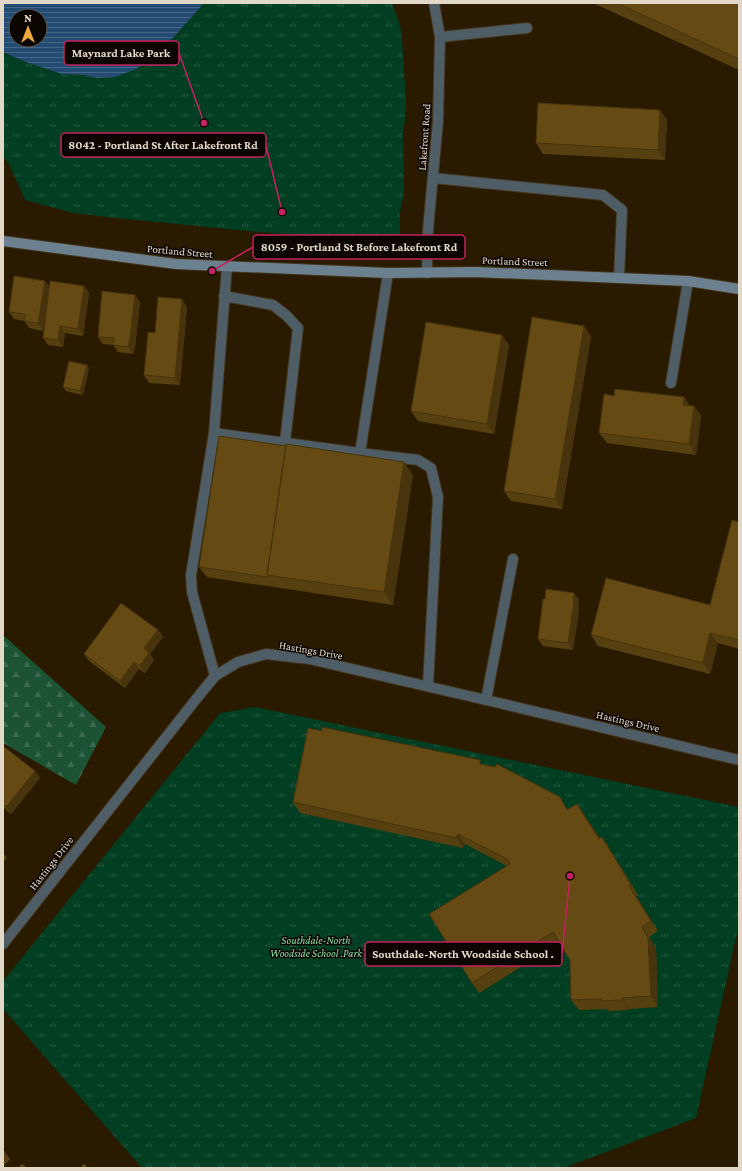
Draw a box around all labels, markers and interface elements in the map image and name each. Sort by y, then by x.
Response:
north arrow [8,8,48,48]
text: N [24,12,32,24]
callout: Maynard Lake Park [64,41,179,65]
text: Maynard Lake Park [72,46,171,60]
street label: Lakefront Road [416,103,432,171]
callout: 8042 - Portland St After Lakefront Rd [61,133,266,157]
text: 8042 - Portland St After Lakefront Rd [68,138,258,152]
callout: 8059 - Portland St Before Lakefront Rd [253,235,465,259]
text: 8059 - Portland St Before Lakefront Rd [261,240,458,254]
street label: Portland Street [147,242,214,260]
street label: Portland Street [482,254,548,268]
street label: Hastings Drive [278,638,344,663]
street label: Hastings Drive [595,708,661,735]
street label: Hastings Drive [26,834,77,893]
park label: Southdale-North Woodside School .Park [270,934,363,959]
callout: Southdale-North Woodside School . [365,942,562,966]
text: Southdale-North Woodside School . [372,947,554,961]

